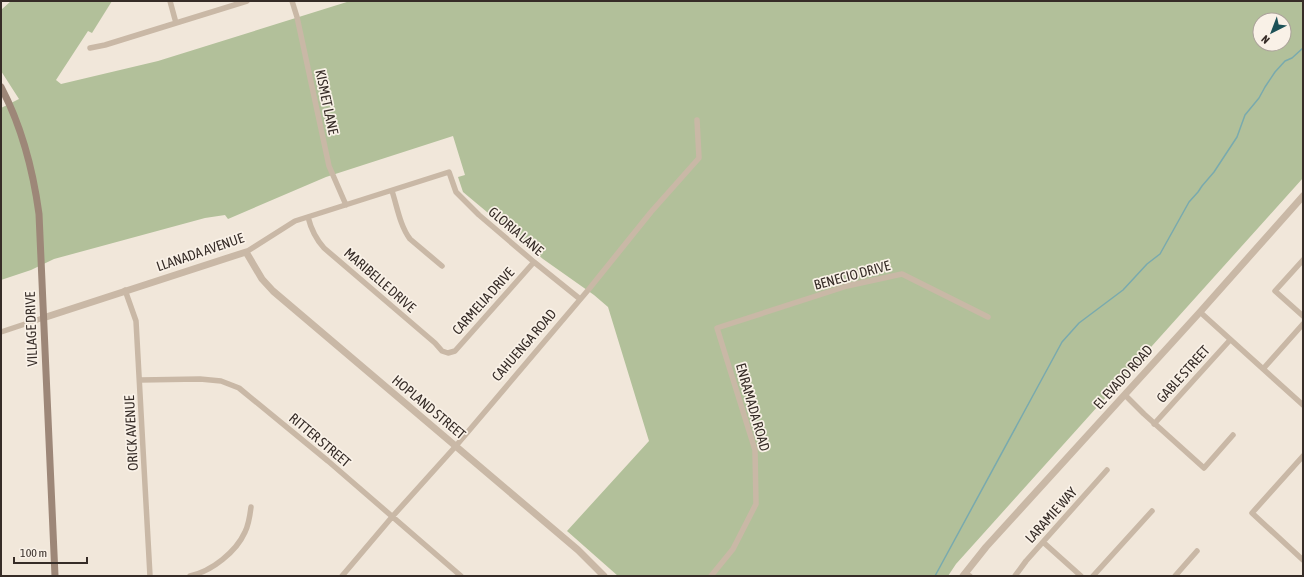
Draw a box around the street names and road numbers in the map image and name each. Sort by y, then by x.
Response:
street label: KISMET LANE [312,68,342,136]
street label: GLORIA LANE [485,203,547,259]
street label: LLANADA AVENUE [154,230,246,274]
street label: MARIBELLE DRIVE [341,245,419,315]
street label: BENECIO DRIVE [812,257,892,293]
street label: CARMELIA DRIVE [449,264,517,338]
street label: VILLAGE DRIVE [22,291,40,367]
street label: CAHUENGA ROAD [489,306,560,384]
street label: EL EVADO ROAD [1090,342,1156,412]
street label: GABLE STREET [1153,342,1213,406]
street label: ENRAMADA ROAD [733,361,773,453]
street label: HOPLAND STREET [389,372,469,442]
street label: ORICK AVENUE [121,395,141,471]
street label: RITTER STREET [286,410,354,470]
street label: LARAMIE WAY [1022,483,1081,546]

